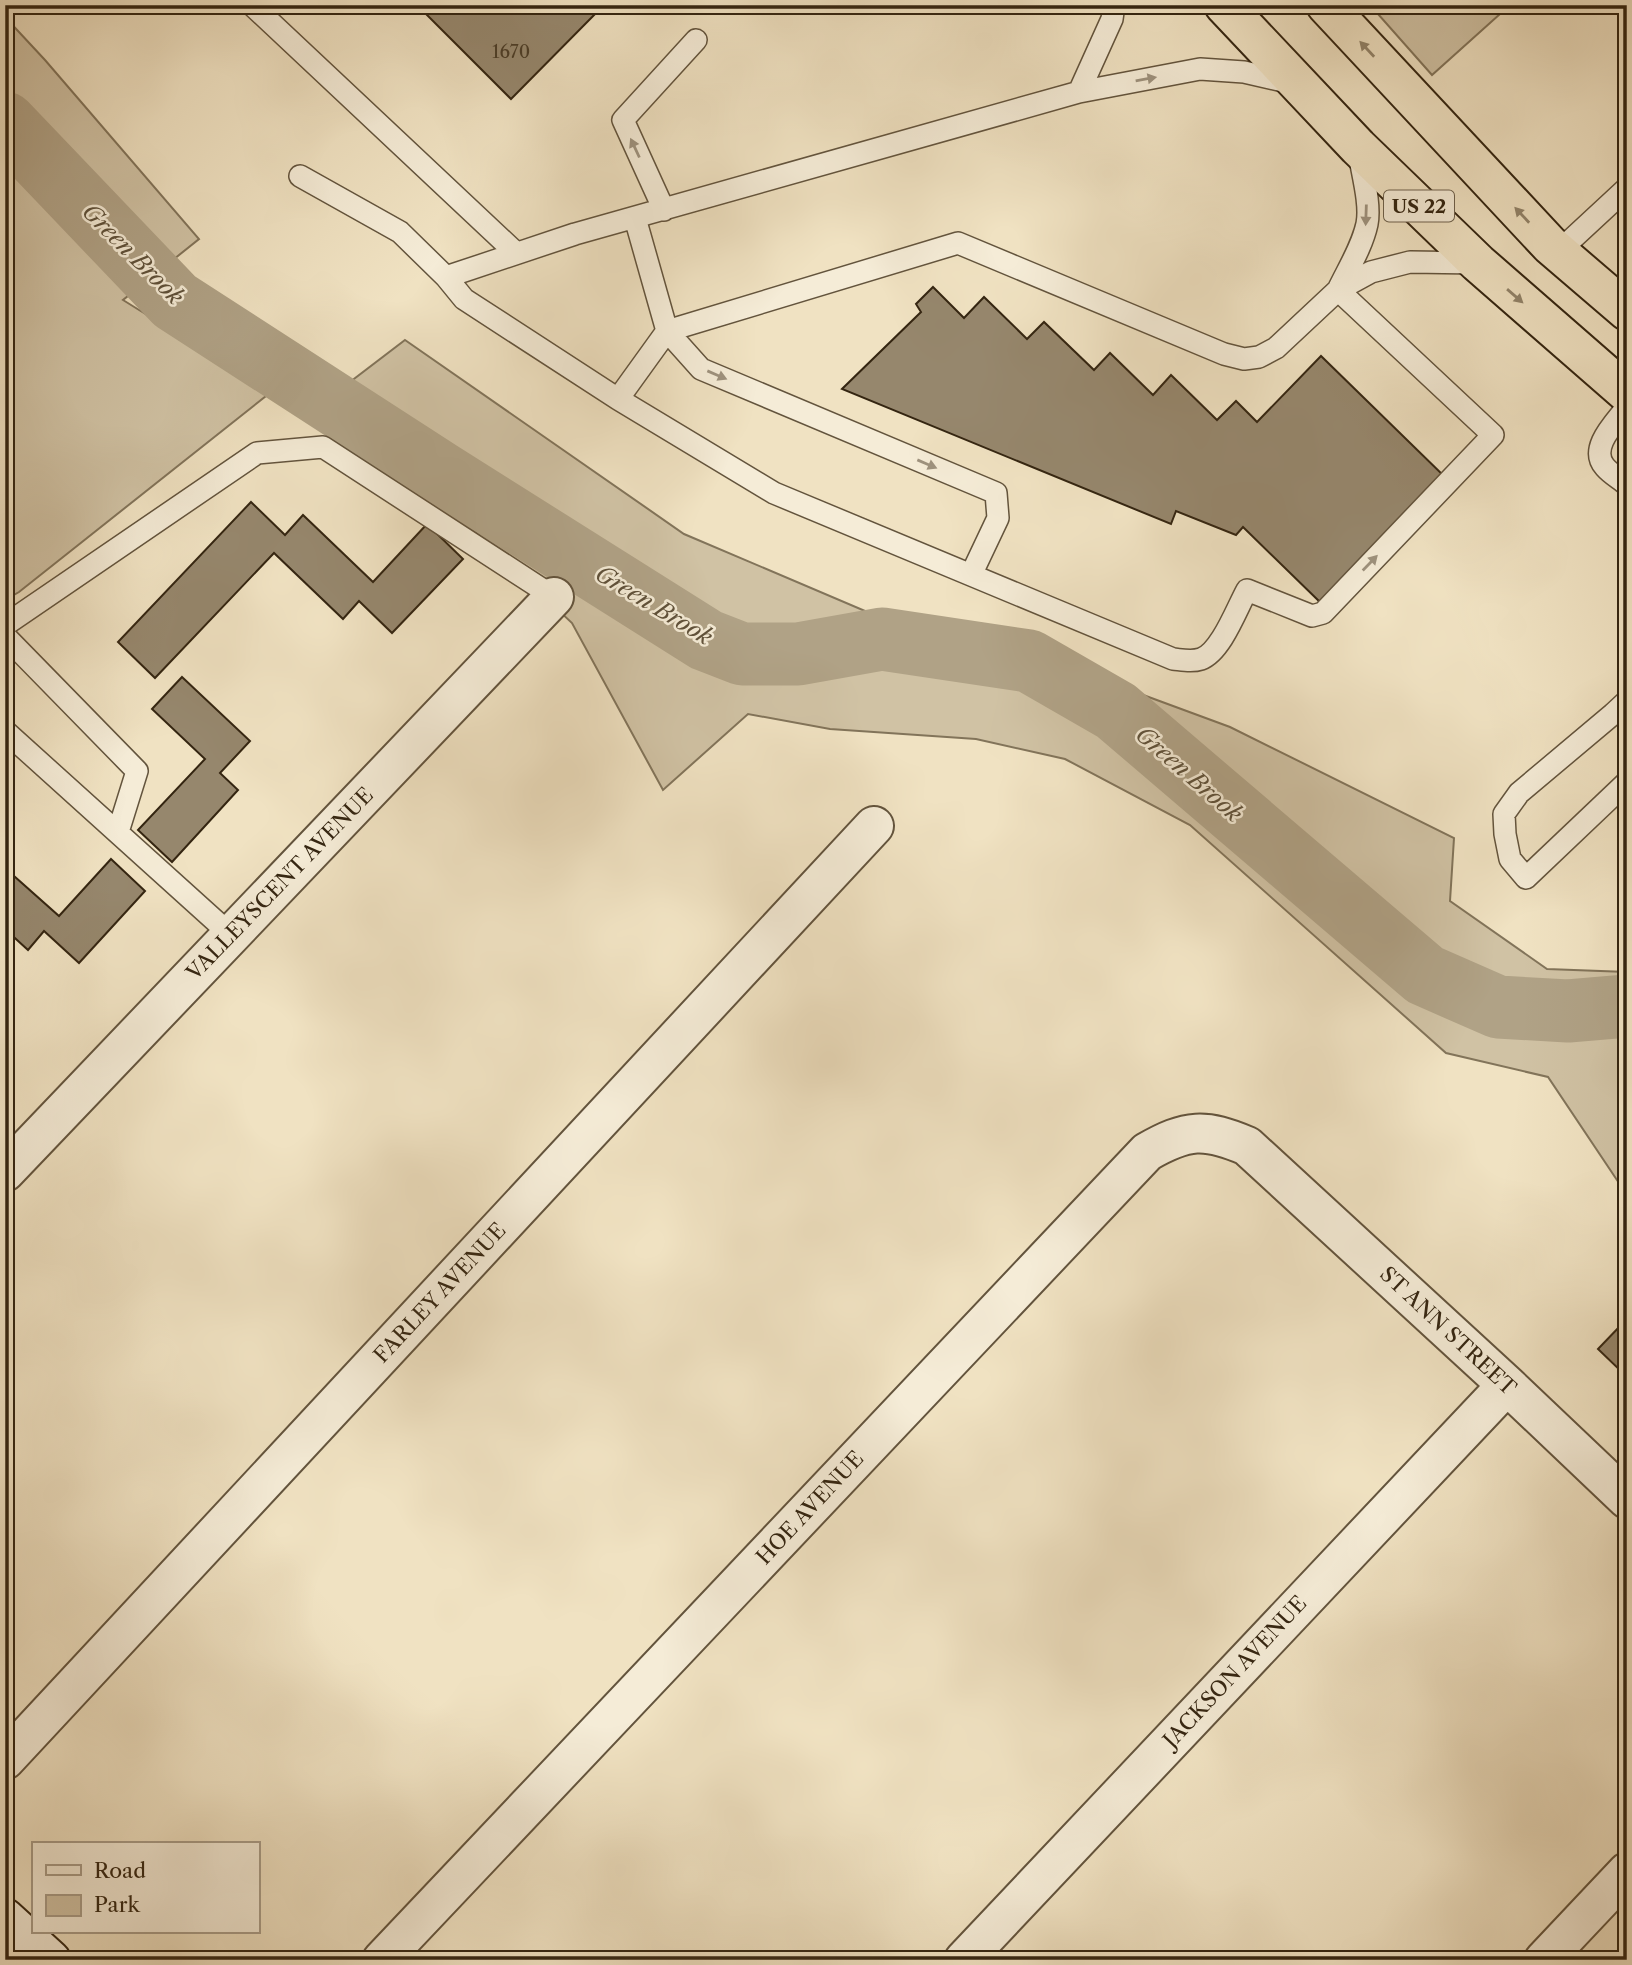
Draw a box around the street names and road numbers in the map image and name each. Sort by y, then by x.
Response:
road number: US 22 [1384,190,1454,222]
street label: VALLEYSCENT AVENUE [180,782,378,986]
street label: FARLEY AVENUE [368,1218,511,1368]
street label: ST ANN STREET [1375,1261,1522,1400]
street label: HOE AVENUE [751,1446,868,1569]
street label: JACKSON AVENUE [1156,1591,1311,1755]

